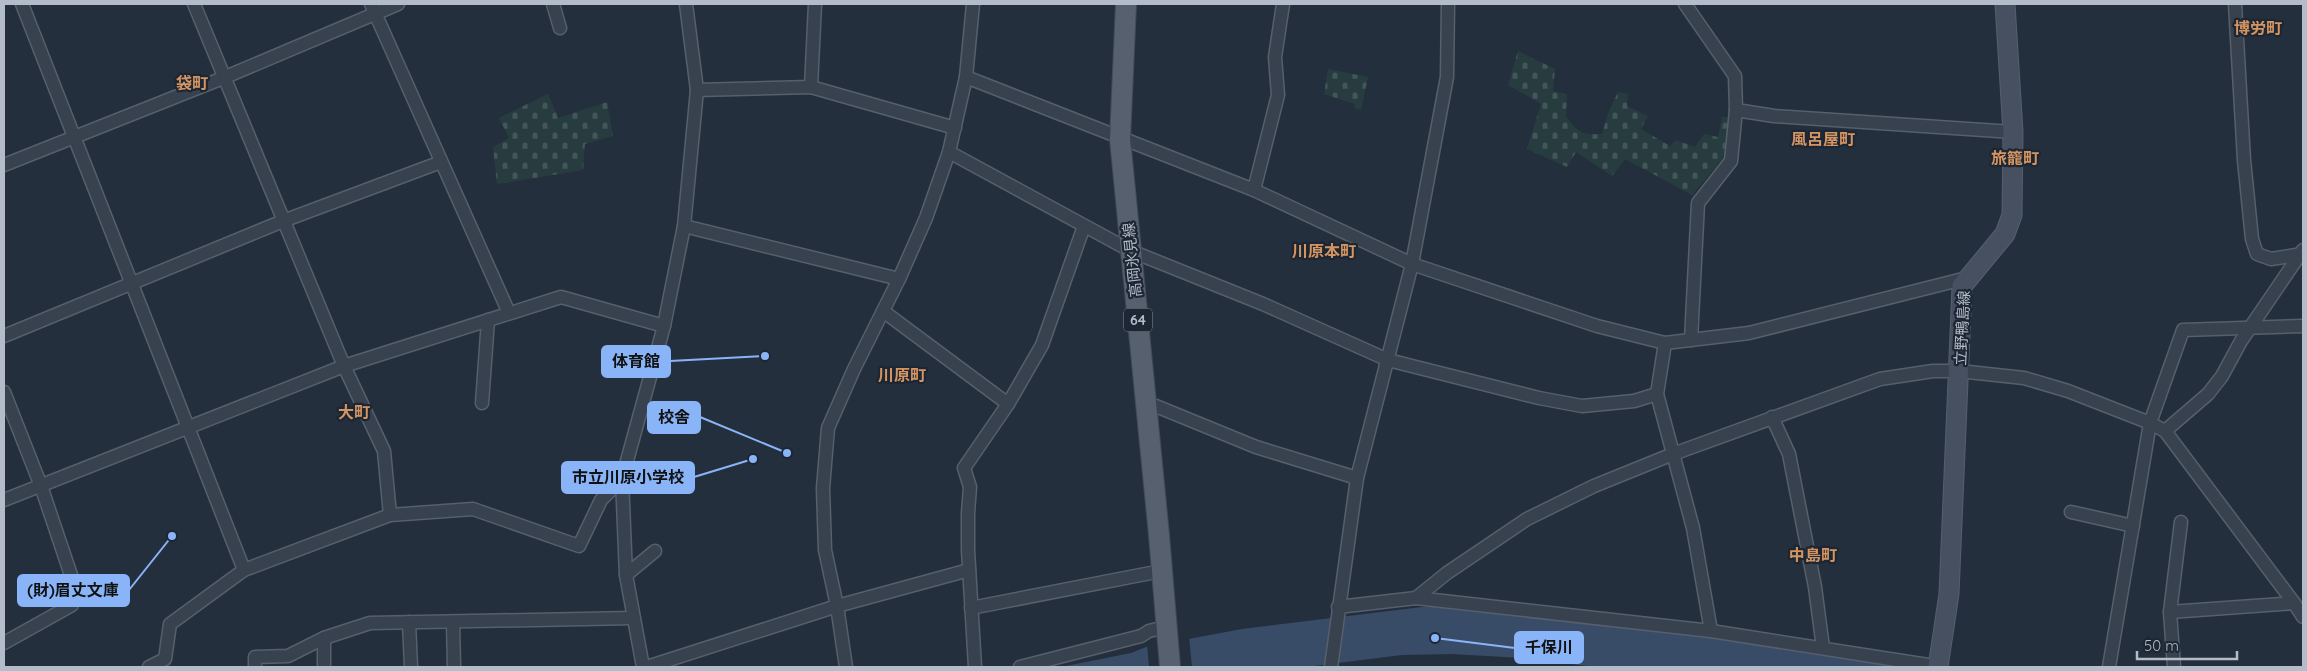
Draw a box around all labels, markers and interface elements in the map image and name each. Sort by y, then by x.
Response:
district label: 博労町 [2234,18,2282,38]
district label: 袋町 [176,73,208,93]
district label: 風呂屋町 [1791,129,1855,149]
district label: 旅籠町 [1991,148,2039,168]
street label: 高岡氷見線 [1119,222,1145,298]
district label: 川原本町 [1292,241,1356,261]
street label: 立野鴨島線 [1951,290,1973,366]
road number: 64 [1124,308,1152,332]
callout: 体育館 [602,346,670,377]
text: 体育館 [612,351,660,371]
district label: 川原町 [878,365,926,385]
district label: 大町 [338,402,370,422]
callout: 校舎 [648,402,700,433]
text: 校舎 [658,407,690,427]
callout: 市立川原小学校 [562,462,694,493]
text: 市立川原小学校 [572,467,684,487]
district label: 中島町 [1789,545,1837,565]
callout: (財)眉丈文庫 [18,575,129,606]
text: (財)眉丈文庫 [27,580,119,600]
scale bar [2137,628,2237,660]
callout: 千保川 [1515,632,1583,663]
text: 50 m [2144,636,2179,655]
text: 千保川 [1525,637,1573,657]

